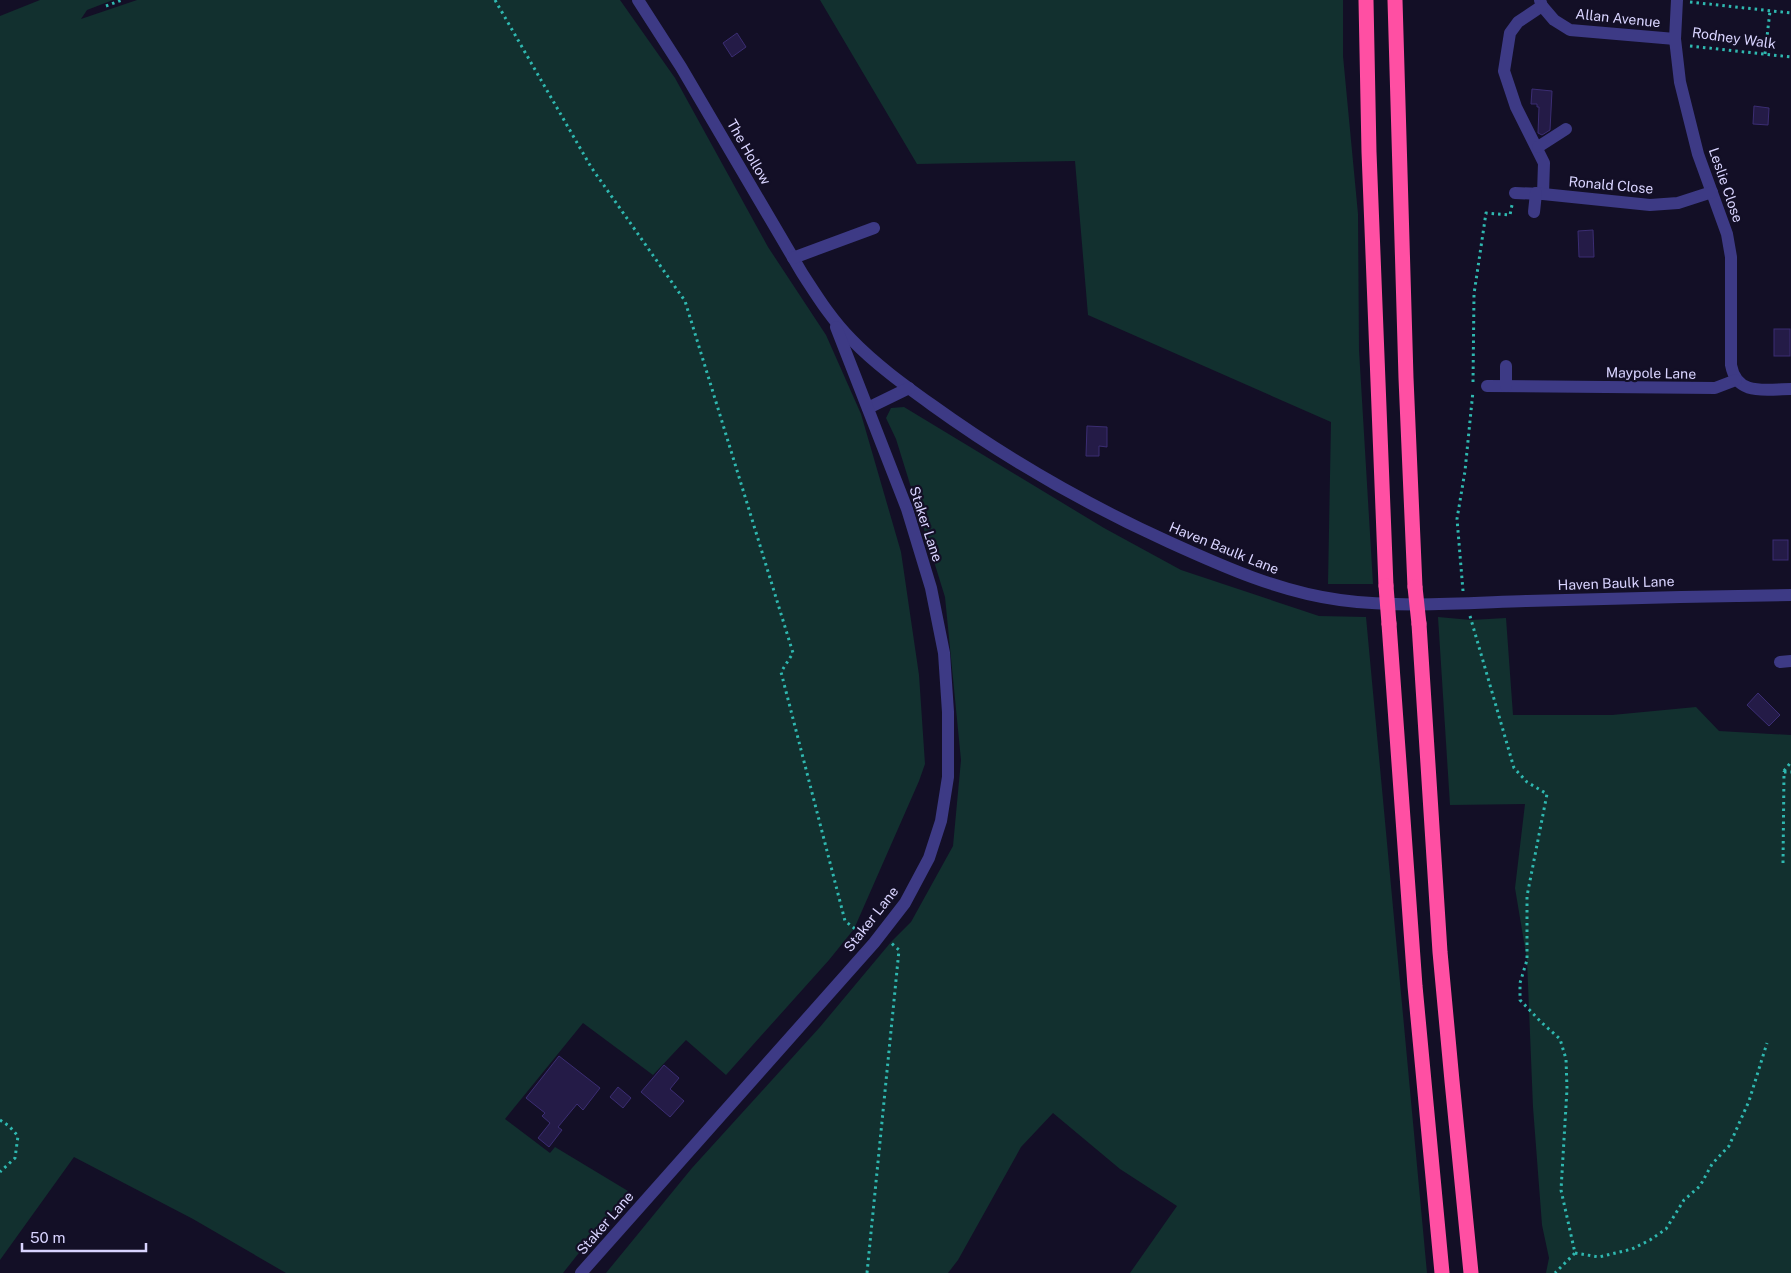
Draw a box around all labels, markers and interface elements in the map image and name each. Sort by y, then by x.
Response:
street label: Allan Avenue [1575,6,1661,30]
street label: Rodney Walk [1691,24,1777,52]
street label: The Hollow [724,116,774,188]
street label: Leslie Close [1706,145,1746,225]
street label: Ronald Close [1568,173,1654,197]
street label: Maypole Lane [1606,364,1696,382]
street label: Staker Lane [906,484,946,564]
street label: Haven Baulk Lane [1167,519,1281,577]
street label: Haven Baulk Lane [1557,573,1675,593]
street label: Staker Lane [841,883,901,955]
street label: Staker Lane [573,1188,637,1258]
scale bar [22,1220,146,1252]
text: 50 m [30,1229,65,1246]

